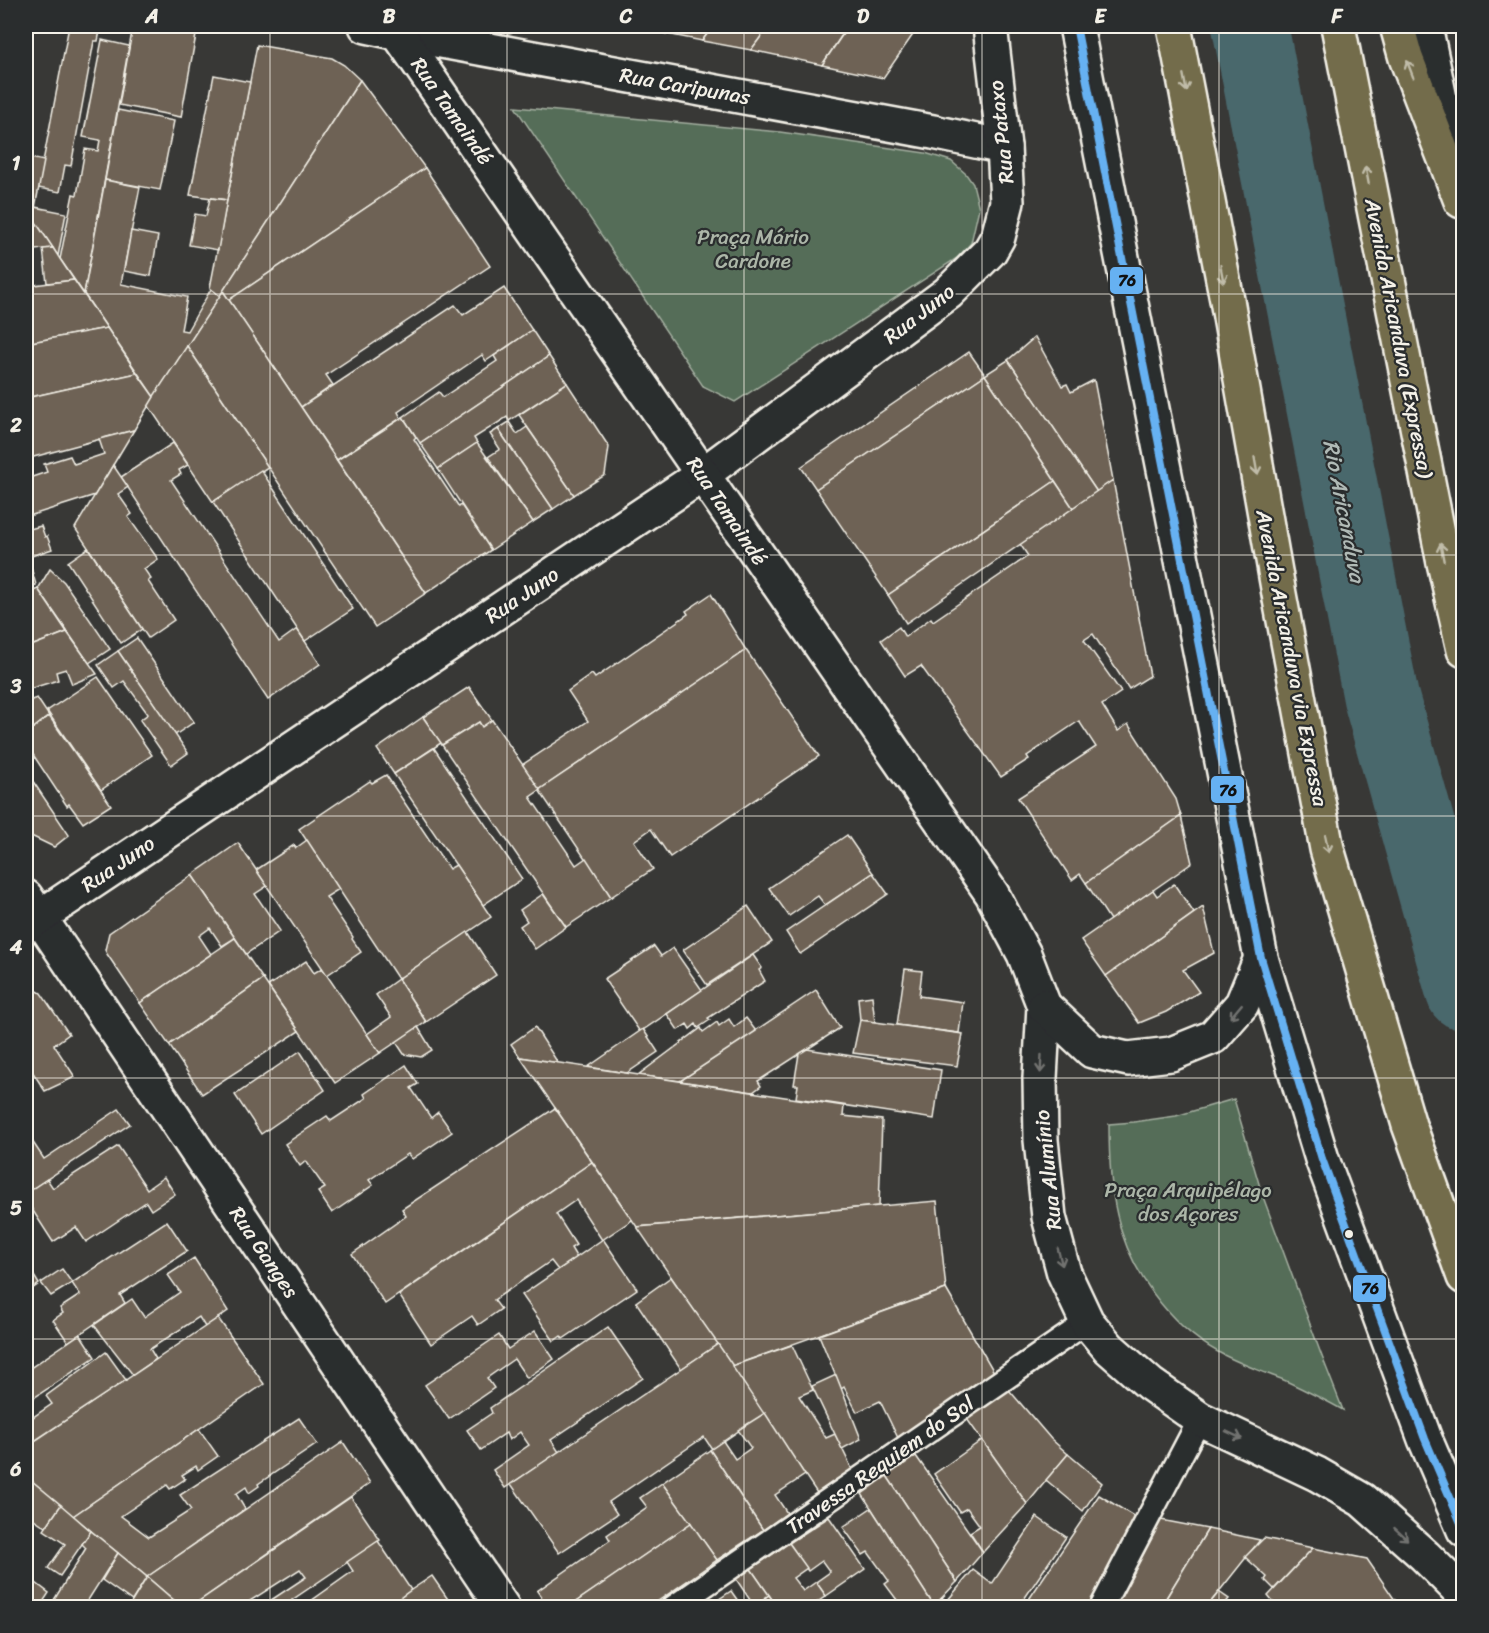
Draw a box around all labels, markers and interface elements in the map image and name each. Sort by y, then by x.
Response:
text: A [144,0,159,34]
text: B [383,0,396,34]
text: C [619,0,633,34]
text: D [857,0,870,34]
text: E [1094,0,1107,34]
text: F [1331,0,1344,34]
street label: Rua Tamaindé [400,49,504,173]
street label: Rua Caripunas [617,56,754,116]
one-way arrow [1404,60,1415,78]
one-way arrow [1180,73,1191,92]
street label: Rua Pataxo [977,78,1025,186]
text: 1 [12,146,21,181]
one-way arrow [1361,166,1372,185]
street label: Avenida Aricanduva (Expressa) [1353,194,1445,482]
park label: Praça Mário Cardone [697,218,809,280]
one-way arrow [1217,264,1228,284]
line badge: 76 [1109,266,1144,295]
text: 76 [1118,266,1136,295]
street label: Rua Juno [875,273,964,355]
text: 2 [9,408,22,443]
water label: Rio Aricanduva [1312,436,1378,588]
street label: Rua Tamaindé [676,448,778,574]
one-way arrow [1251,456,1262,476]
street label: Avenida Aricanduva via Expressa [1244,505,1340,810]
one-way arrow [1436,543,1447,562]
street label: Rua Juno [477,556,567,634]
text: 3 [10,669,22,704]
line badge: 76 [1210,775,1245,804]
text: 76 [1219,776,1237,805]
street label: Rua Juno [73,825,163,903]
one-way arrow [1322,834,1333,853]
text: 4 [9,930,23,965]
one-way arrow [1229,1003,1242,1019]
one-way arrow [1035,1054,1046,1074]
street label: Rua Alumínio [1023,1108,1073,1232]
park label: Praça Arquipélago dos Açores [1104,1171,1272,1233]
text: 5 [10,1191,22,1226]
street label: Rua Ganges [219,1198,309,1306]
unlabelled marker [1343,1228,1355,1240]
one-way arrow [1054,1248,1066,1267]
line badge: 76 [1352,1274,1387,1303]
text: 76 [1361,1274,1379,1303]
street label: Travessa Requiem do Sol [777,1385,983,1545]
one-way arrow [1225,1430,1243,1442]
text: 6 [9,1452,22,1487]
one-way arrow [1393,1527,1408,1541]

